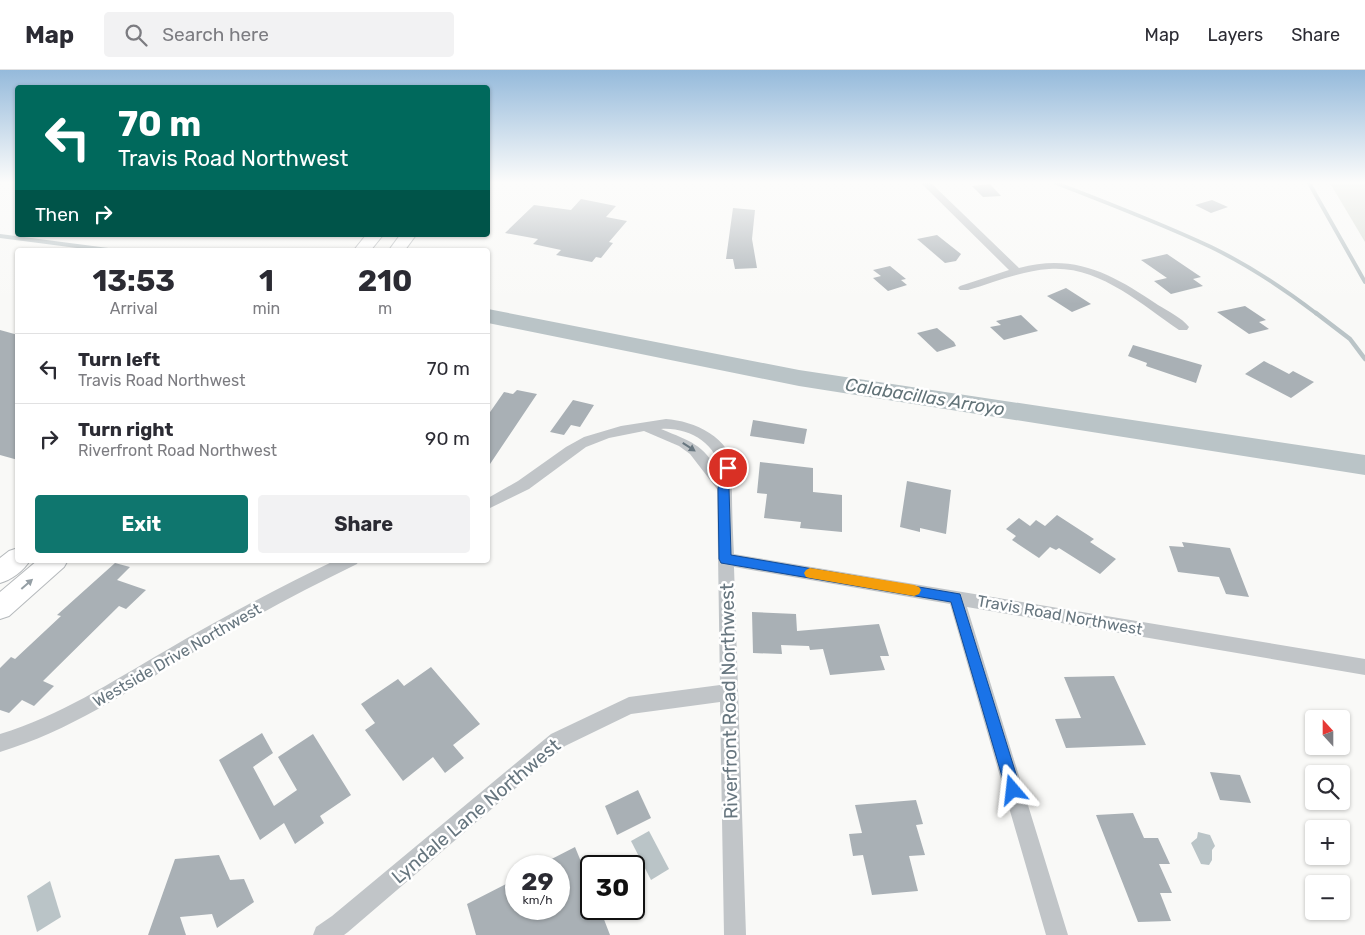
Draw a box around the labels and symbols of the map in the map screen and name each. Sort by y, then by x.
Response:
water label: Calabacillas Arroyo [844,374,1006,420]
one-way arrow [683,442,696,452]
pin [707,447,749,489]
one-way arrow [21,578,33,590]
street label: Riverfront Road Northwest [715,582,743,819]
street label: Travis Road Northwest [976,591,1144,639]
street label: Westside Drive Northwest [90,599,264,711]
north arrow [1305,710,1350,755]
street label: Lyndale Lane Northwest [387,733,566,888]
position arrow [986,763,1038,815]
speed limit sign: 30 [580,855,645,920]

